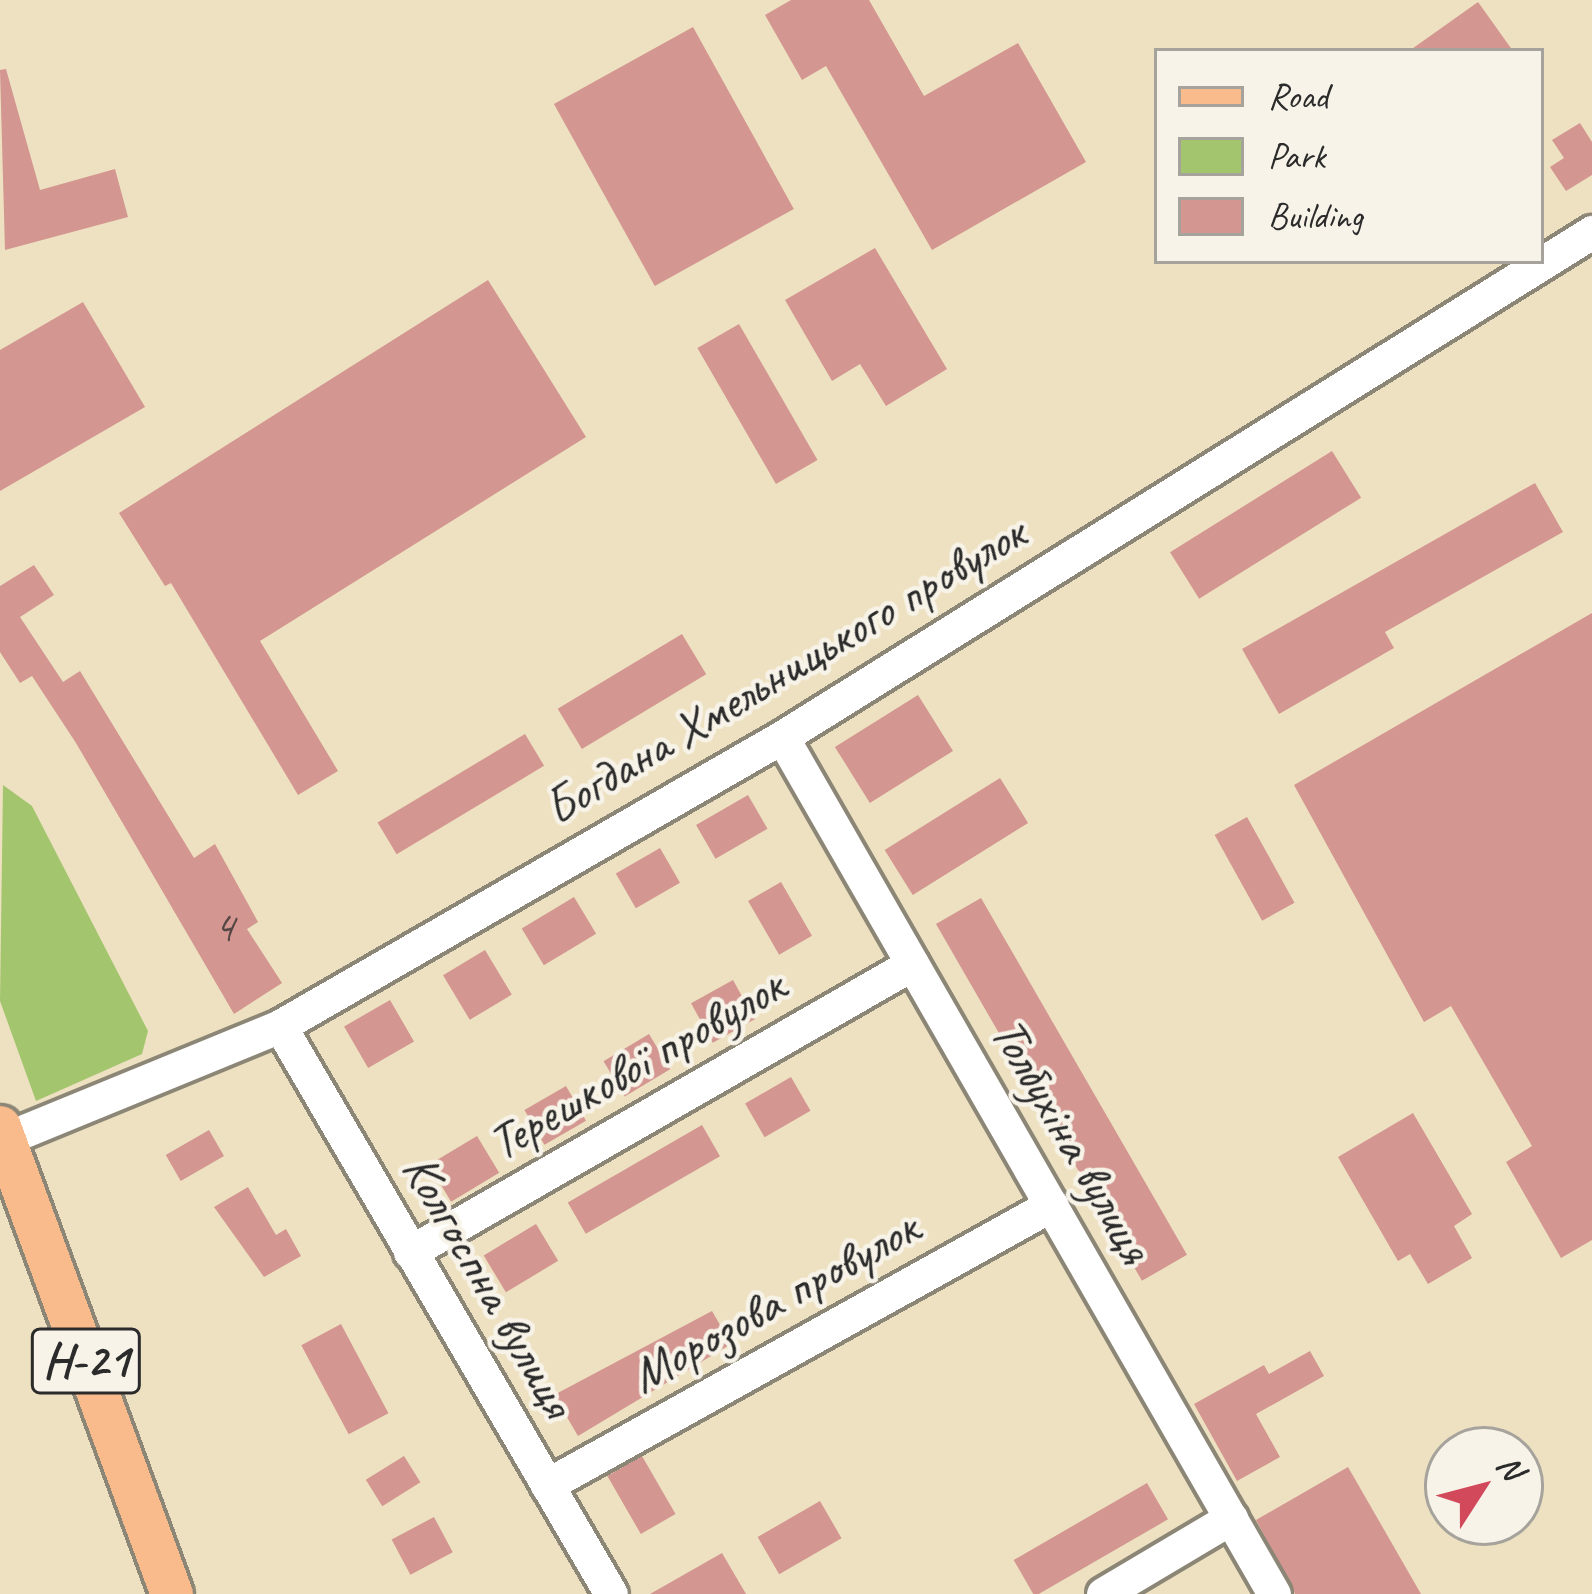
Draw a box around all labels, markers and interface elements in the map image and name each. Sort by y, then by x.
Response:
legend [1154,48,1544,264]
text: Road [1268,73,1328,119]
text: Park [1268,133,1325,179]
text: Building [1268,193,1363,239]
street label: Богдана Хмельницького провулок [531,501,1037,839]
house number: 4 [214,900,234,954]
street label: Терешкової провулок [477,954,795,1174]
street label: Толбухіна вулиця [977,1006,1167,1274]
street label: Колгоспна вулиця [390,1144,588,1426]
street label: Морозова провулок [619,1197,929,1405]
road number: Н-21 [29,1319,143,1403]
north arrow [1424,1426,1544,1546]
text: N [1488,1446,1534,1487]

